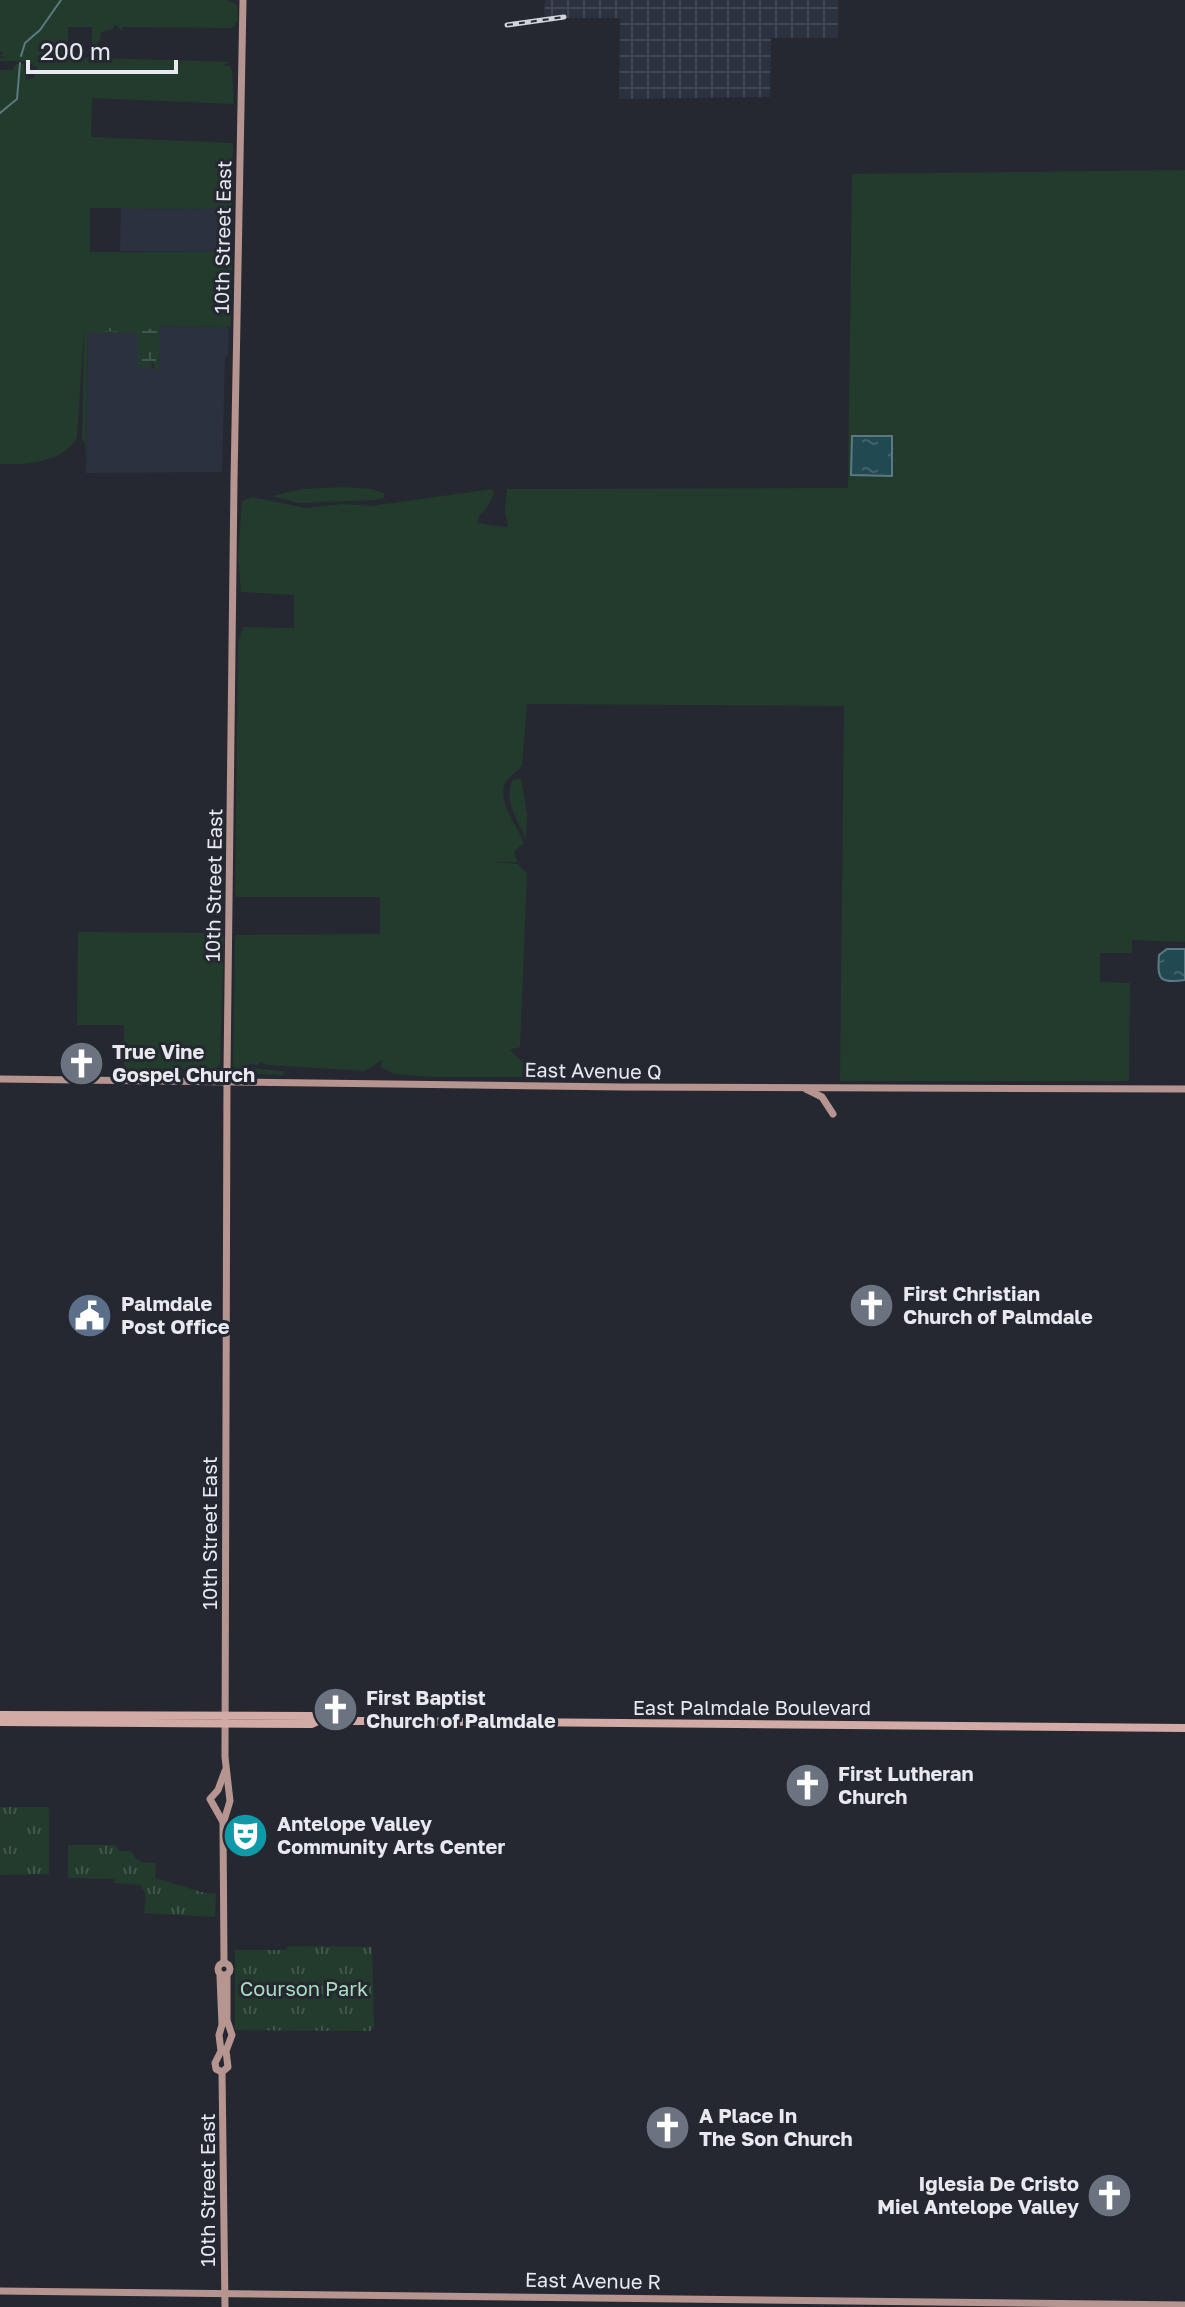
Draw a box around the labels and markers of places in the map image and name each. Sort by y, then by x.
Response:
church icon: True Vine Gospel Church [57,1039,105,1087]
place label: True Vine Gospel Church [112,1039,255,1086]
place label: First Christian Church of Palmdale [903,1281,1093,1328]
church icon: First Christian Church of Palmdale [848,1282,896,1330]
place label: Palmdale Post Office [121,1291,230,1338]
public building icon: Palmdale Post Office [66,1292,114,1340]
church icon: First Baptist Church of Palmdale [311,1685,359,1733]
place label: First Baptist Church of Palmdale [366,1685,556,1732]
place label: First Lutheran Church [838,1761,974,1808]
church icon: First Lutheran Church [783,1762,831,1810]
theatre icon: Antelope Valley Community Arts Center [222,1811,270,1859]
place label: Antelope Valley Community Arts Center [277,1811,505,1858]
church icon: A Place In The Son Church [644,2103,692,2151]
place label: A Place In The Son Church [699,2103,853,2150]
place label: Iglesia De Cristo Miel Antelope Valley [877,2171,1079,2218]
church icon: Iglesia De Cristo Miel Antelope Valley [1086,2172,1134,2220]

